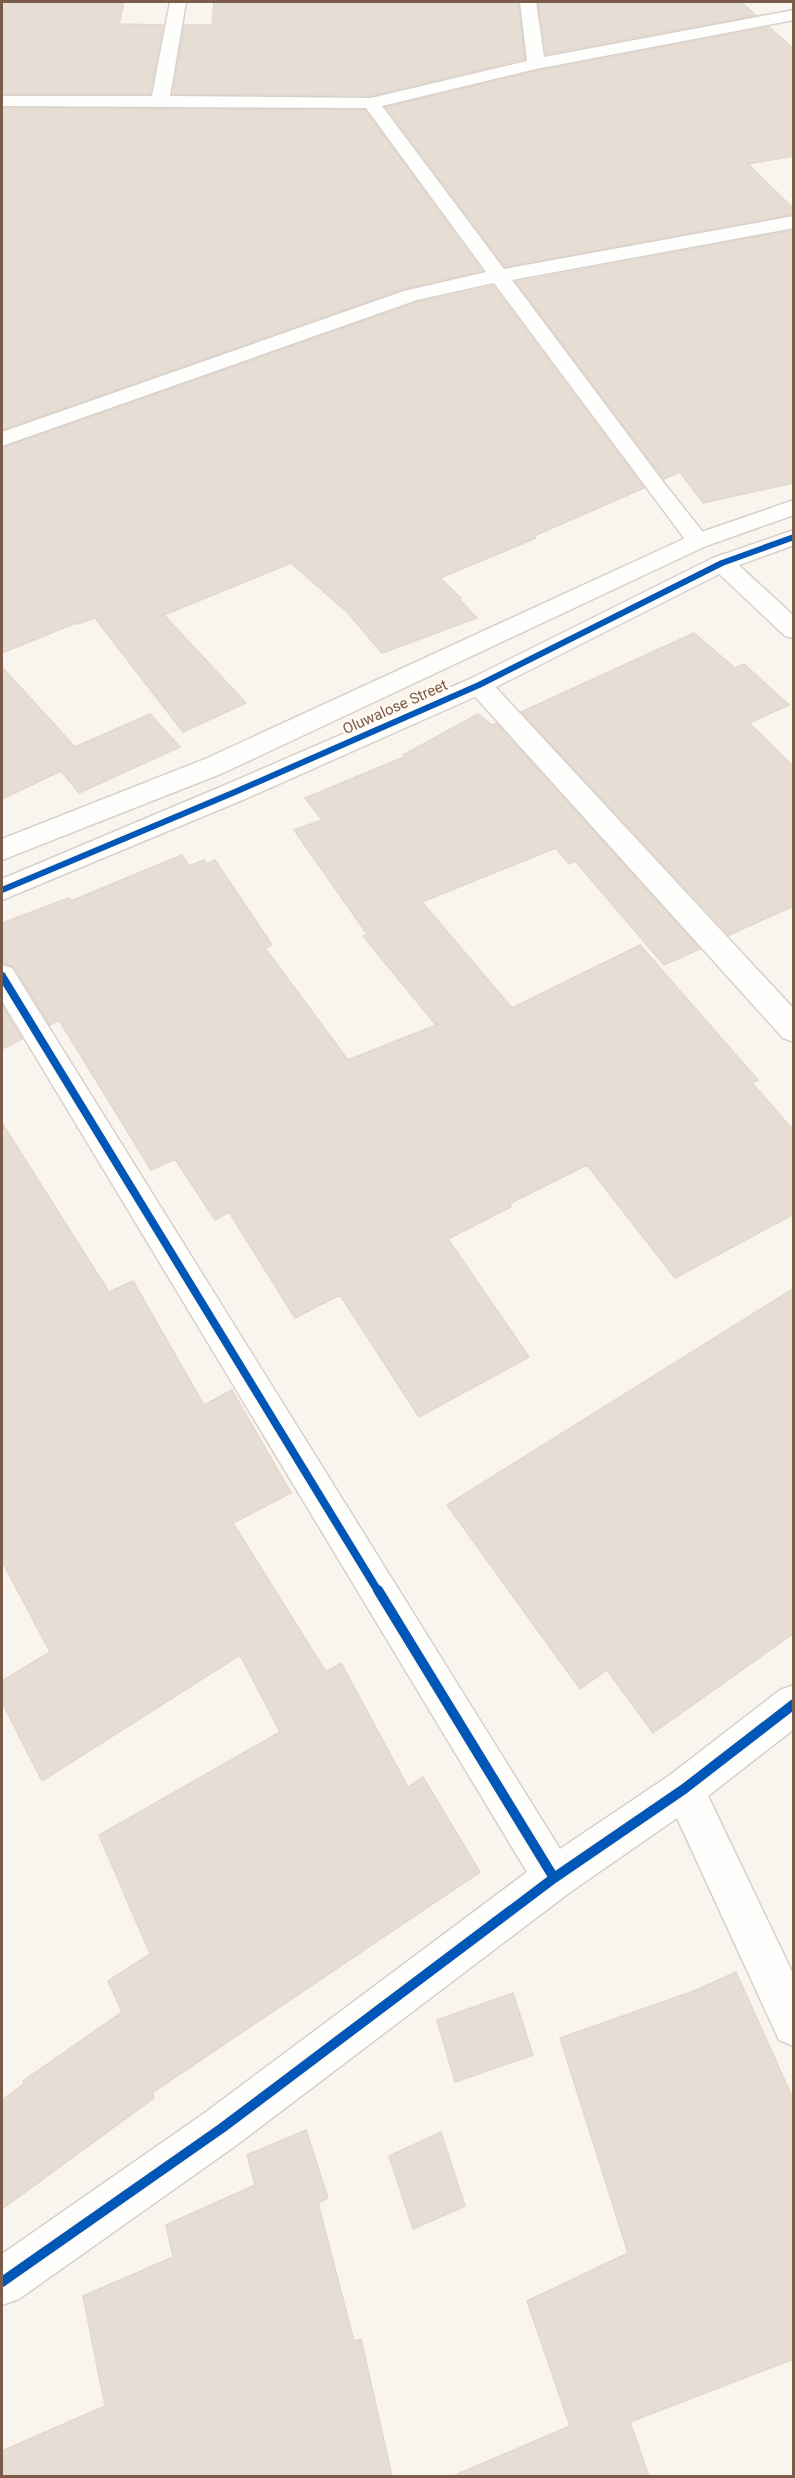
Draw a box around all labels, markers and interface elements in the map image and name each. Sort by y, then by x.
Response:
street label: Oluwalose Street [340,676,450,738]

